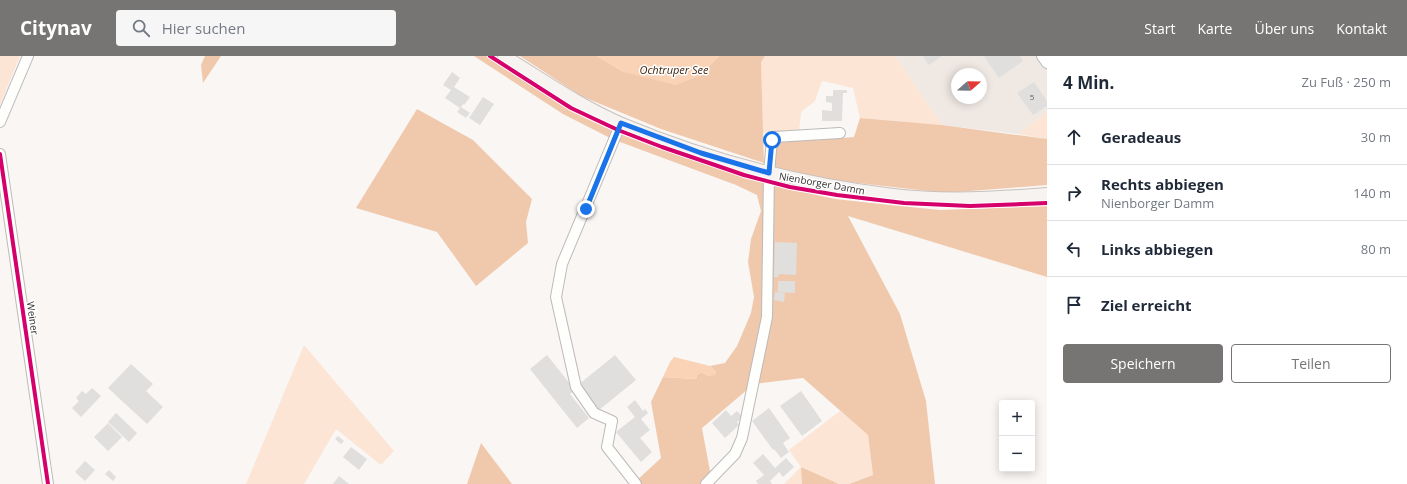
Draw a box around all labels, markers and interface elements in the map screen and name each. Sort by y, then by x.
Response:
search box [116,10,396,46]
text: Citynav [20,15,92,41]
icon: search [130,17,152,39]
text: Hier suchen [162,18,245,38]
text: Start [1144,19,1176,38]
text: Karte [1198,19,1232,38]
text: Über uns [1254,19,1314,38]
text: Kontakt [1336,19,1387,38]
water label: Ochtruper See [639,62,709,77]
north arrow [951,68,987,104]
text: 4 Min. [1063,71,1114,94]
text: Zu Fuß · 250 m [1302,73,1391,91]
house number: 5 [1030,91,1035,102]
icon: ahead [1063,126,1085,148]
text: Geradeaus [1101,127,1181,147]
text: 30 m [1361,128,1391,146]
route start [763,131,781,149]
street label: Nienborger Damm [778,169,866,197]
text: Rechts abbiegen [1101,174,1224,194]
icon: right [1063,182,1085,204]
text: 140 m [1353,184,1391,202]
text: Nienborger Damm [1101,194,1214,212]
route end [577,200,595,218]
icon: left [1063,238,1085,260]
text: Links abbiegen [1101,239,1213,259]
text: 80 m [1361,240,1391,258]
icon: arrive [1063,294,1085,316]
text: Ziel erreicht [1101,295,1192,315]
street label: Weiner [24,301,42,335]
button: Speichern [1063,344,1223,383]
button: Teilen [1231,344,1391,383]
map controls [999,400,1035,472]
button: + [999,400,1035,436]
button: − [999,436,1035,472]

